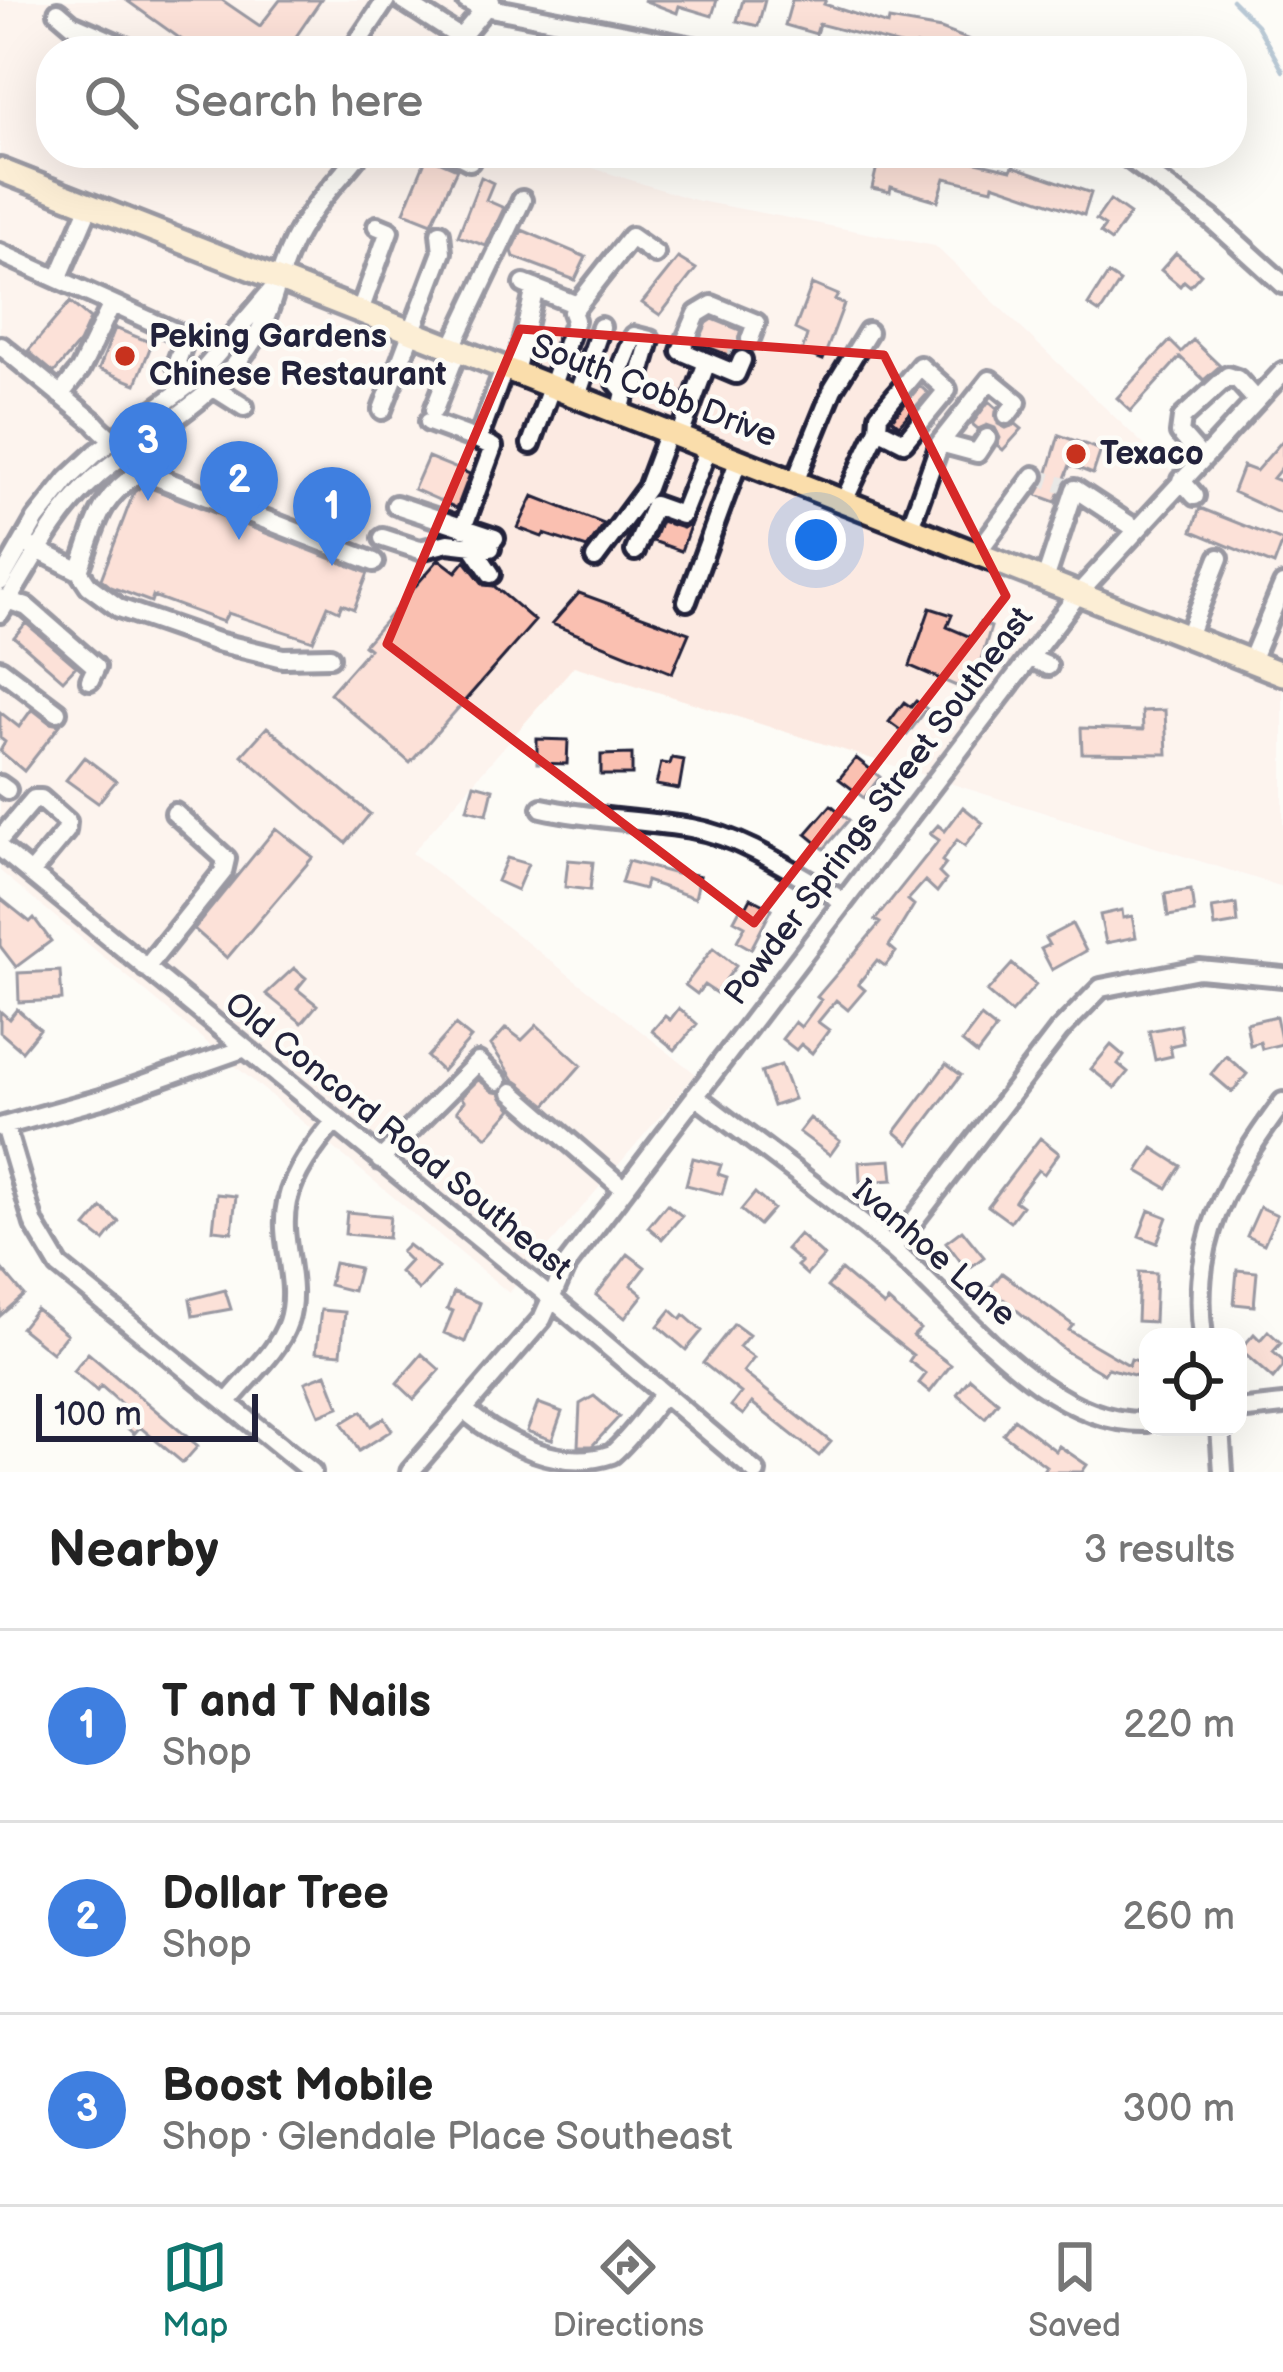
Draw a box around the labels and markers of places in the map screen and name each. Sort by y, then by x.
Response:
place label: Peking Gardens Chinese Restaurant [149,317,447,395]
marker: Peking Gardens Chinese Restaurant [112,343,138,369]
pin: 3 [109,402,187,501]
place label: Texaco [1100,434,1204,474]
pin: 2 [200,441,278,540]
marker: Texaco [1063,441,1089,467]
pin: 1 [293,467,371,566]

